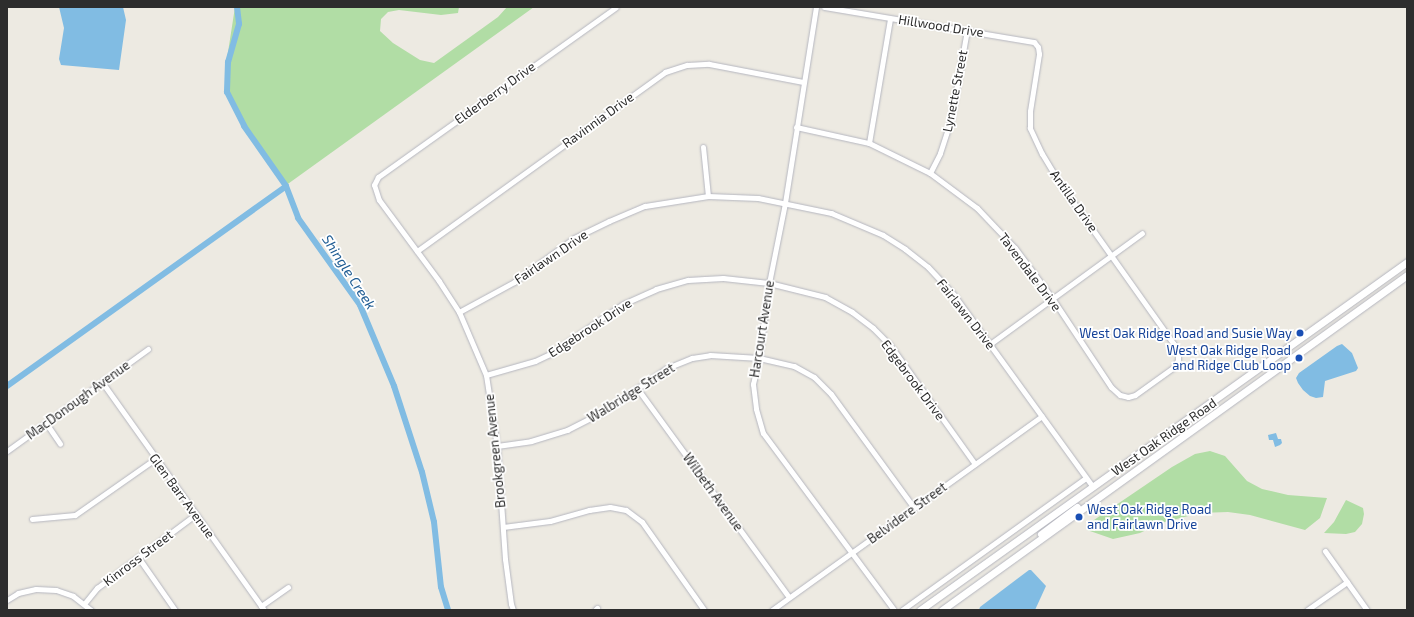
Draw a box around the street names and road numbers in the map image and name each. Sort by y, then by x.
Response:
street label: Hillwood Drive [897,12,985,40]
street label: Lynette Street [939,49,971,133]
street label: Elderberry Drive [451,58,539,128]
street label: Ravinnia Drive [559,89,637,151]
street label: Antilla Drive [1047,167,1101,235]
street label: Fairlawn Drive [511,227,591,287]
street label: Tavendale Drive [995,230,1065,314]
street label: Fairlawn Drive [934,276,998,352]
street label: Harcourt Avenue [747,279,777,379]
street label: Edgebrook Drive [545,295,635,361]
street label: Edgebrook Drive [878,337,948,423]
street label: MacDonough Avenue [23,357,133,443]
street label: Walbridge Street [585,360,677,426]
street label: Brookgreen Avenue [481,393,509,509]
street label: West Oak Ridge Road [1108,395,1220,479]
street label: Glen Barr Avenue [146,450,218,542]
street label: Wilbeth Avenue [679,450,747,534]
street label: Belvidere Street [864,479,950,547]
street label: Kinross Street [100,527,176,589]

